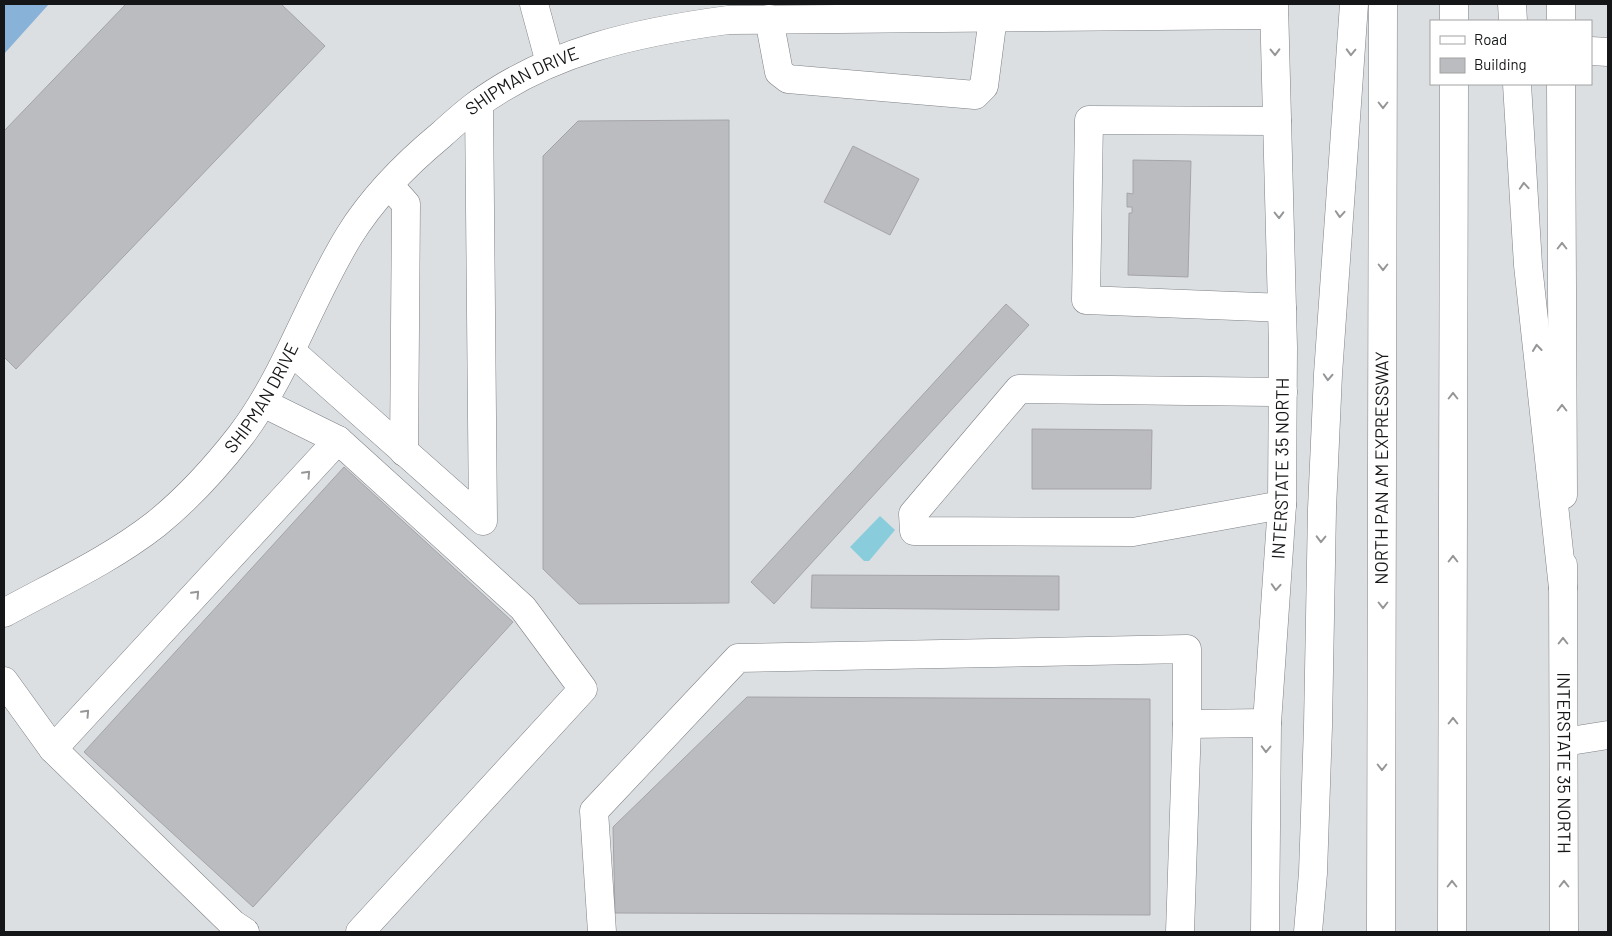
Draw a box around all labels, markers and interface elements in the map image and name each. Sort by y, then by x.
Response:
legend [1430,20,1592,85]
text: Road [1474,30,1507,48]
street label: SHIPMAN DRIVE [461,41,581,119]
one-way arrow [1270,49,1281,57]
one-way arrow [1346,49,1356,57]
text: Building [1474,55,1527,73]
one-way arrow [1378,102,1388,109]
one-way arrow [1518,182,1529,190]
one-way arrow [1274,211,1285,219]
one-way arrow [1335,211,1346,219]
one-way arrow [1557,241,1567,249]
one-way arrow [1378,264,1388,272]
street label: SHIPMAN DRIVE [219,339,303,457]
one-way arrow [1532,344,1543,352]
street label: NORTH PAN AM EXPRESSWAY [1370,351,1392,585]
one-way arrow [1323,373,1334,381]
street label: INTERSTATE 35 NORTH [1266,378,1293,560]
one-way arrow [1448,392,1458,400]
one-way arrow [1557,404,1567,412]
one-way arrow [301,471,310,480]
one-way arrow [1316,536,1326,543]
one-way arrow [1448,554,1458,562]
one-way arrow [1271,583,1282,591]
one-way arrow [190,590,199,599]
one-way arrow [1378,602,1388,609]
one-way arrow [1558,636,1568,644]
street label: INTERSTATE 35 NORTH [1553,672,1576,854]
one-way arrow [80,710,89,719]
one-way arrow [1447,717,1458,725]
one-way arrow [1261,746,1272,754]
one-way arrow [1377,764,1387,772]
one-way arrow [1447,879,1457,887]
one-way arrow [1559,879,1569,887]

